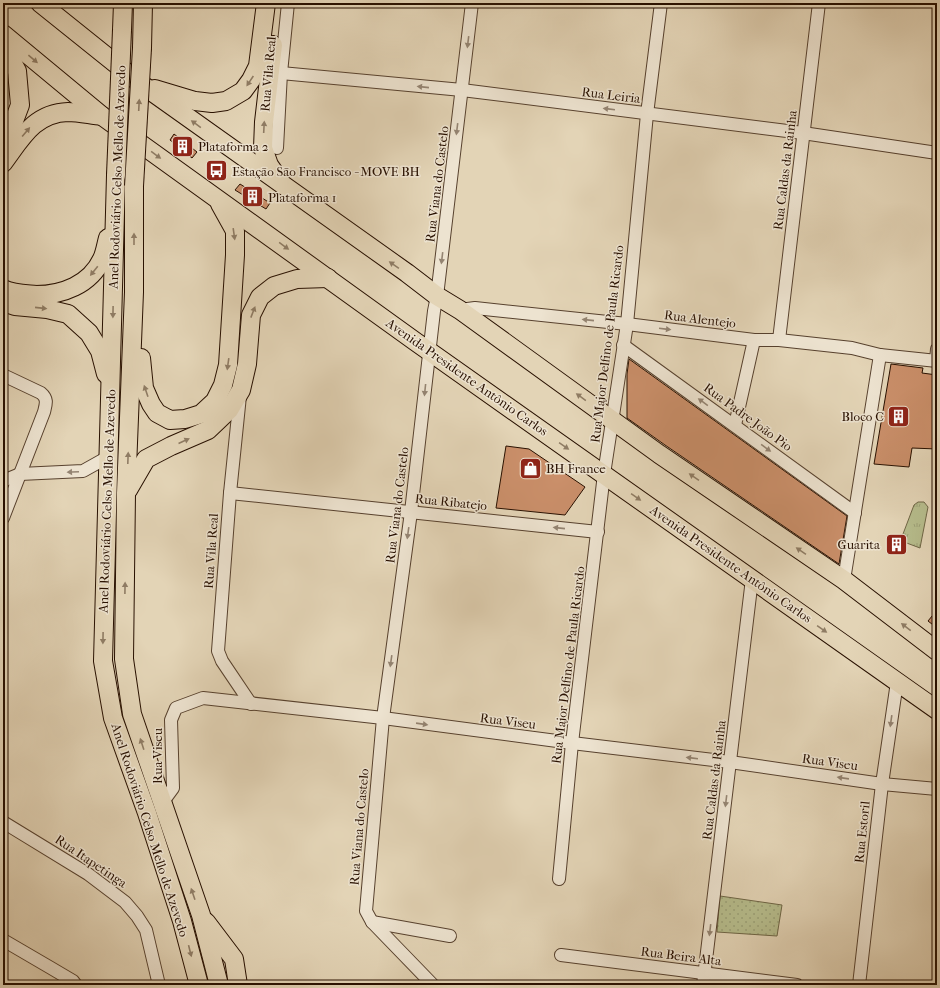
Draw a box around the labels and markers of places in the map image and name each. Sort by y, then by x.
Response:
building icon: Plataforma 2 [170,133,196,159]
place label: Plataforma 2 [198,139,269,154]
bus stop icon: Estação São Francisco - MOVE BH [203,158,229,184]
place label: Estação São Francisco - MOVE BH [232,164,420,180]
building icon: Plataforma 1 [240,184,266,210]
place label: Plataforma 1 [268,190,336,205]
building icon: Bloco C [886,403,912,429]
place label: Bloco C [842,409,884,424]
shop icon: BH France [517,455,543,481]
place label: BH France [546,461,606,476]
building icon: Guarita [883,531,909,557]
place label: Guarita [837,537,881,552]

